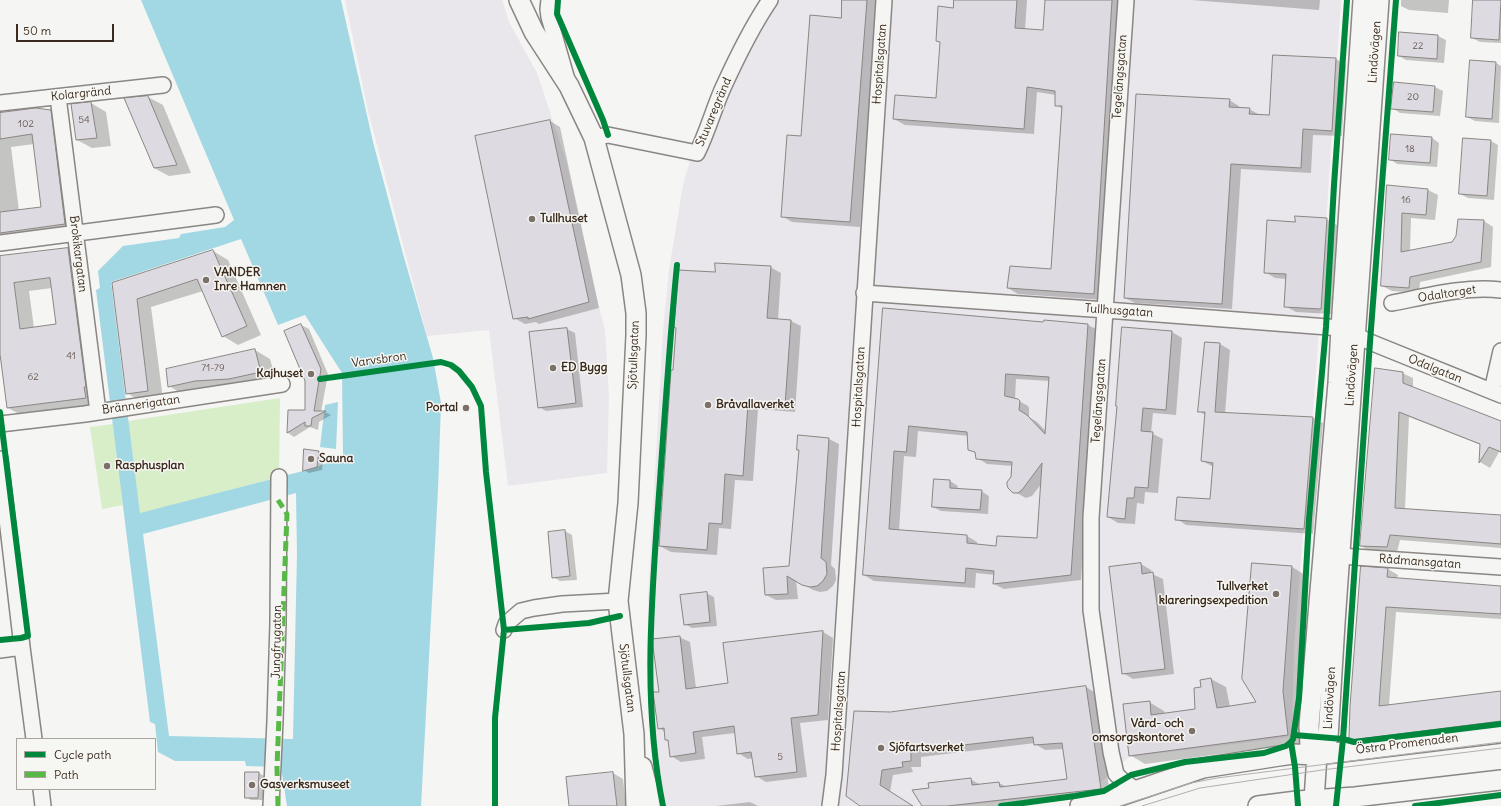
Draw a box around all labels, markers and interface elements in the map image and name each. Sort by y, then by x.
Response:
scale bar [18,16,116,42]
street label: Lindövägen [1366,20,1384,84]
text: 50 m [23,23,51,38]
street label: Hospitalsgatan [870,23,890,105]
street label: Tegelängsgatan [1110,34,1130,120]
house number: 22 [1413,40,1423,52]
street label: Stuvaregränd [693,75,735,149]
street label: Kolargränd [50,84,112,104]
house number: 20 [1407,91,1419,103]
house number: 54 [78,114,90,126]
house number: 102 [18,118,34,130]
house number: 18 [1405,143,1415,155]
house number: 16 [1401,194,1411,206]
place label: Tullhuset [540,212,588,226]
marker: Tullhuset [527,214,537,224]
street label: Brokikargatan [66,215,90,293]
place label: VANDER Inre Hamnen [214,266,286,294]
marker: VANDER Inre Hamnen [201,275,211,285]
street label: Odaltorget [1417,282,1477,306]
street label: Tullhusgatan [1084,301,1154,321]
street label: Sjötullsgatan [626,320,642,390]
street label: Lindövägen [1343,343,1361,407]
street label: Hospitalsgatan [850,346,868,428]
street label: Varvsbron [351,349,407,371]
house number: 41 [66,350,76,362]
street label: Odalgatan [1406,352,1464,386]
street label: Tegelängsgatan [1089,358,1109,444]
place label: ED Bygg [561,361,607,375]
house number: 71-79 [201,362,225,374]
marker: ED Bygg [548,363,558,373]
place label: Kajhuset [256,367,303,381]
marker: Kajhuset [306,369,316,379]
house number: 62 [27,371,39,383]
street label: Brännerigatan [101,392,181,418]
place label: Bråvallaverket [716,398,794,412]
marker: Bråvallaverket [703,400,713,410]
place label: Portal [426,401,458,415]
marker: Portal [461,403,471,413]
place label: Sauna [319,452,353,466]
marker: Sauna [306,454,316,464]
place label: Rasphusplan [115,459,184,473]
marker: Rasphusplan [102,461,112,471]
street label: Rådmansgatan [1378,552,1462,572]
place label: Tullverket klareringsexpedition [1159,580,1268,608]
marker: Tullverket klareringsexpedition [1271,589,1281,599]
street label: Jungfrugatan [269,605,285,679]
street label: Sjötullsgatan [616,643,638,713]
street label: Lindövägen [1321,666,1339,730]
street label: Hospitalsgatan [829,670,849,752]
place label: Vård- och omsorgskontoret [1092,717,1184,745]
marker: Vård- och omsorgskontoret [1187,726,1197,736]
street label: Östra Promenaden [1355,731,1459,757]
legend [16,738,156,790]
place label: Sjöfartsverket [889,741,964,755]
marker: Sjöfartsverket [876,743,886,753]
text: Cycle path [54,747,111,762]
house number: 5 [777,751,783,763]
text: Path [54,767,79,782]
place label: Gasverksmuseet [260,778,350,792]
marker: Gasverksmuseet [247,780,257,790]

